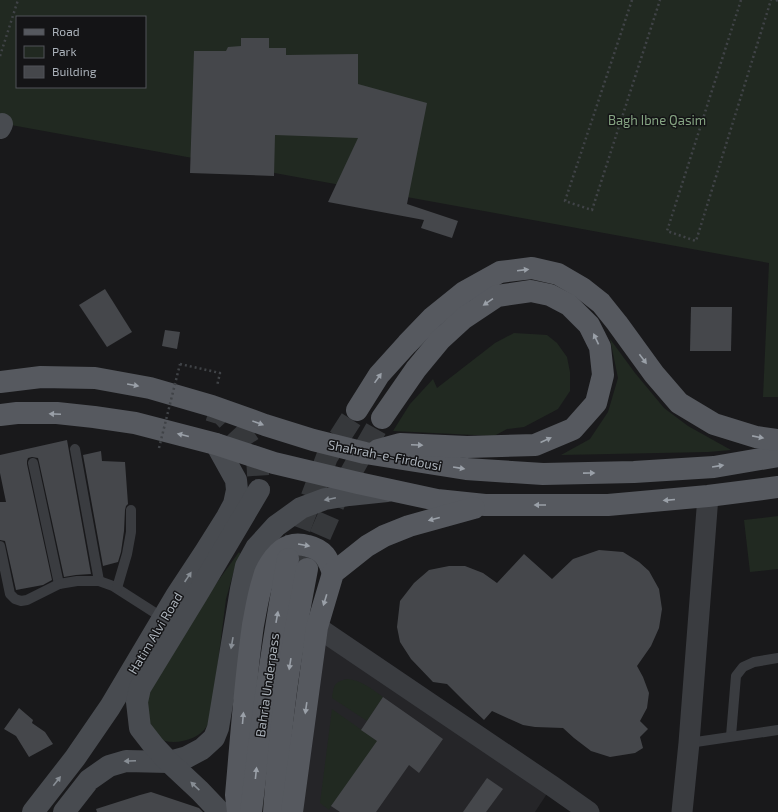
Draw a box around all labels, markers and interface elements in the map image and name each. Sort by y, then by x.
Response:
legend [16,16,146,88]
text: Road [52,24,80,38]
text: Park [52,44,77,58]
text: Building [52,64,97,78]
park label: Bagh Ibne Qasim [608,112,706,128]
one-way arrow [517,266,529,273]
one-way arrow [483,298,493,306]
one-way arrow [593,333,599,345]
one-way arrow [639,354,647,365]
one-way arrow [374,372,382,383]
one-way arrow [127,382,139,388]
one-way arrow [49,410,61,417]
one-way arrow [252,420,264,426]
one-way arrow [177,432,189,438]
one-way arrow [752,434,765,440]
street label: Shahrah-e-Firdousi [327,436,443,474]
one-way arrow [540,437,552,443]
one-way arrow [411,441,423,448]
one-way arrow [712,463,724,469]
one-way arrow [453,465,465,471]
one-way arrow [583,470,596,476]
one-way arrow [324,496,336,502]
one-way arrow [663,496,675,503]
one-way arrow [533,502,546,508]
one-way arrow [428,516,440,522]
one-way arrow [297,542,310,548]
one-way arrow [185,572,192,583]
street label: Hatim Alvi Road [124,589,186,677]
one-way arrow [322,594,328,606]
one-way arrow [274,611,280,623]
street label: Bahria Underpass [252,632,282,738]
one-way arrow [229,637,235,649]
one-way arrow [287,658,293,670]
one-way arrow [303,702,309,714]
one-way arrow [240,711,246,724]
one-way arrow [124,758,136,765]
one-way arrow [252,767,259,779]
one-way arrow [52,776,61,787]
one-way arrow [190,781,200,791]

